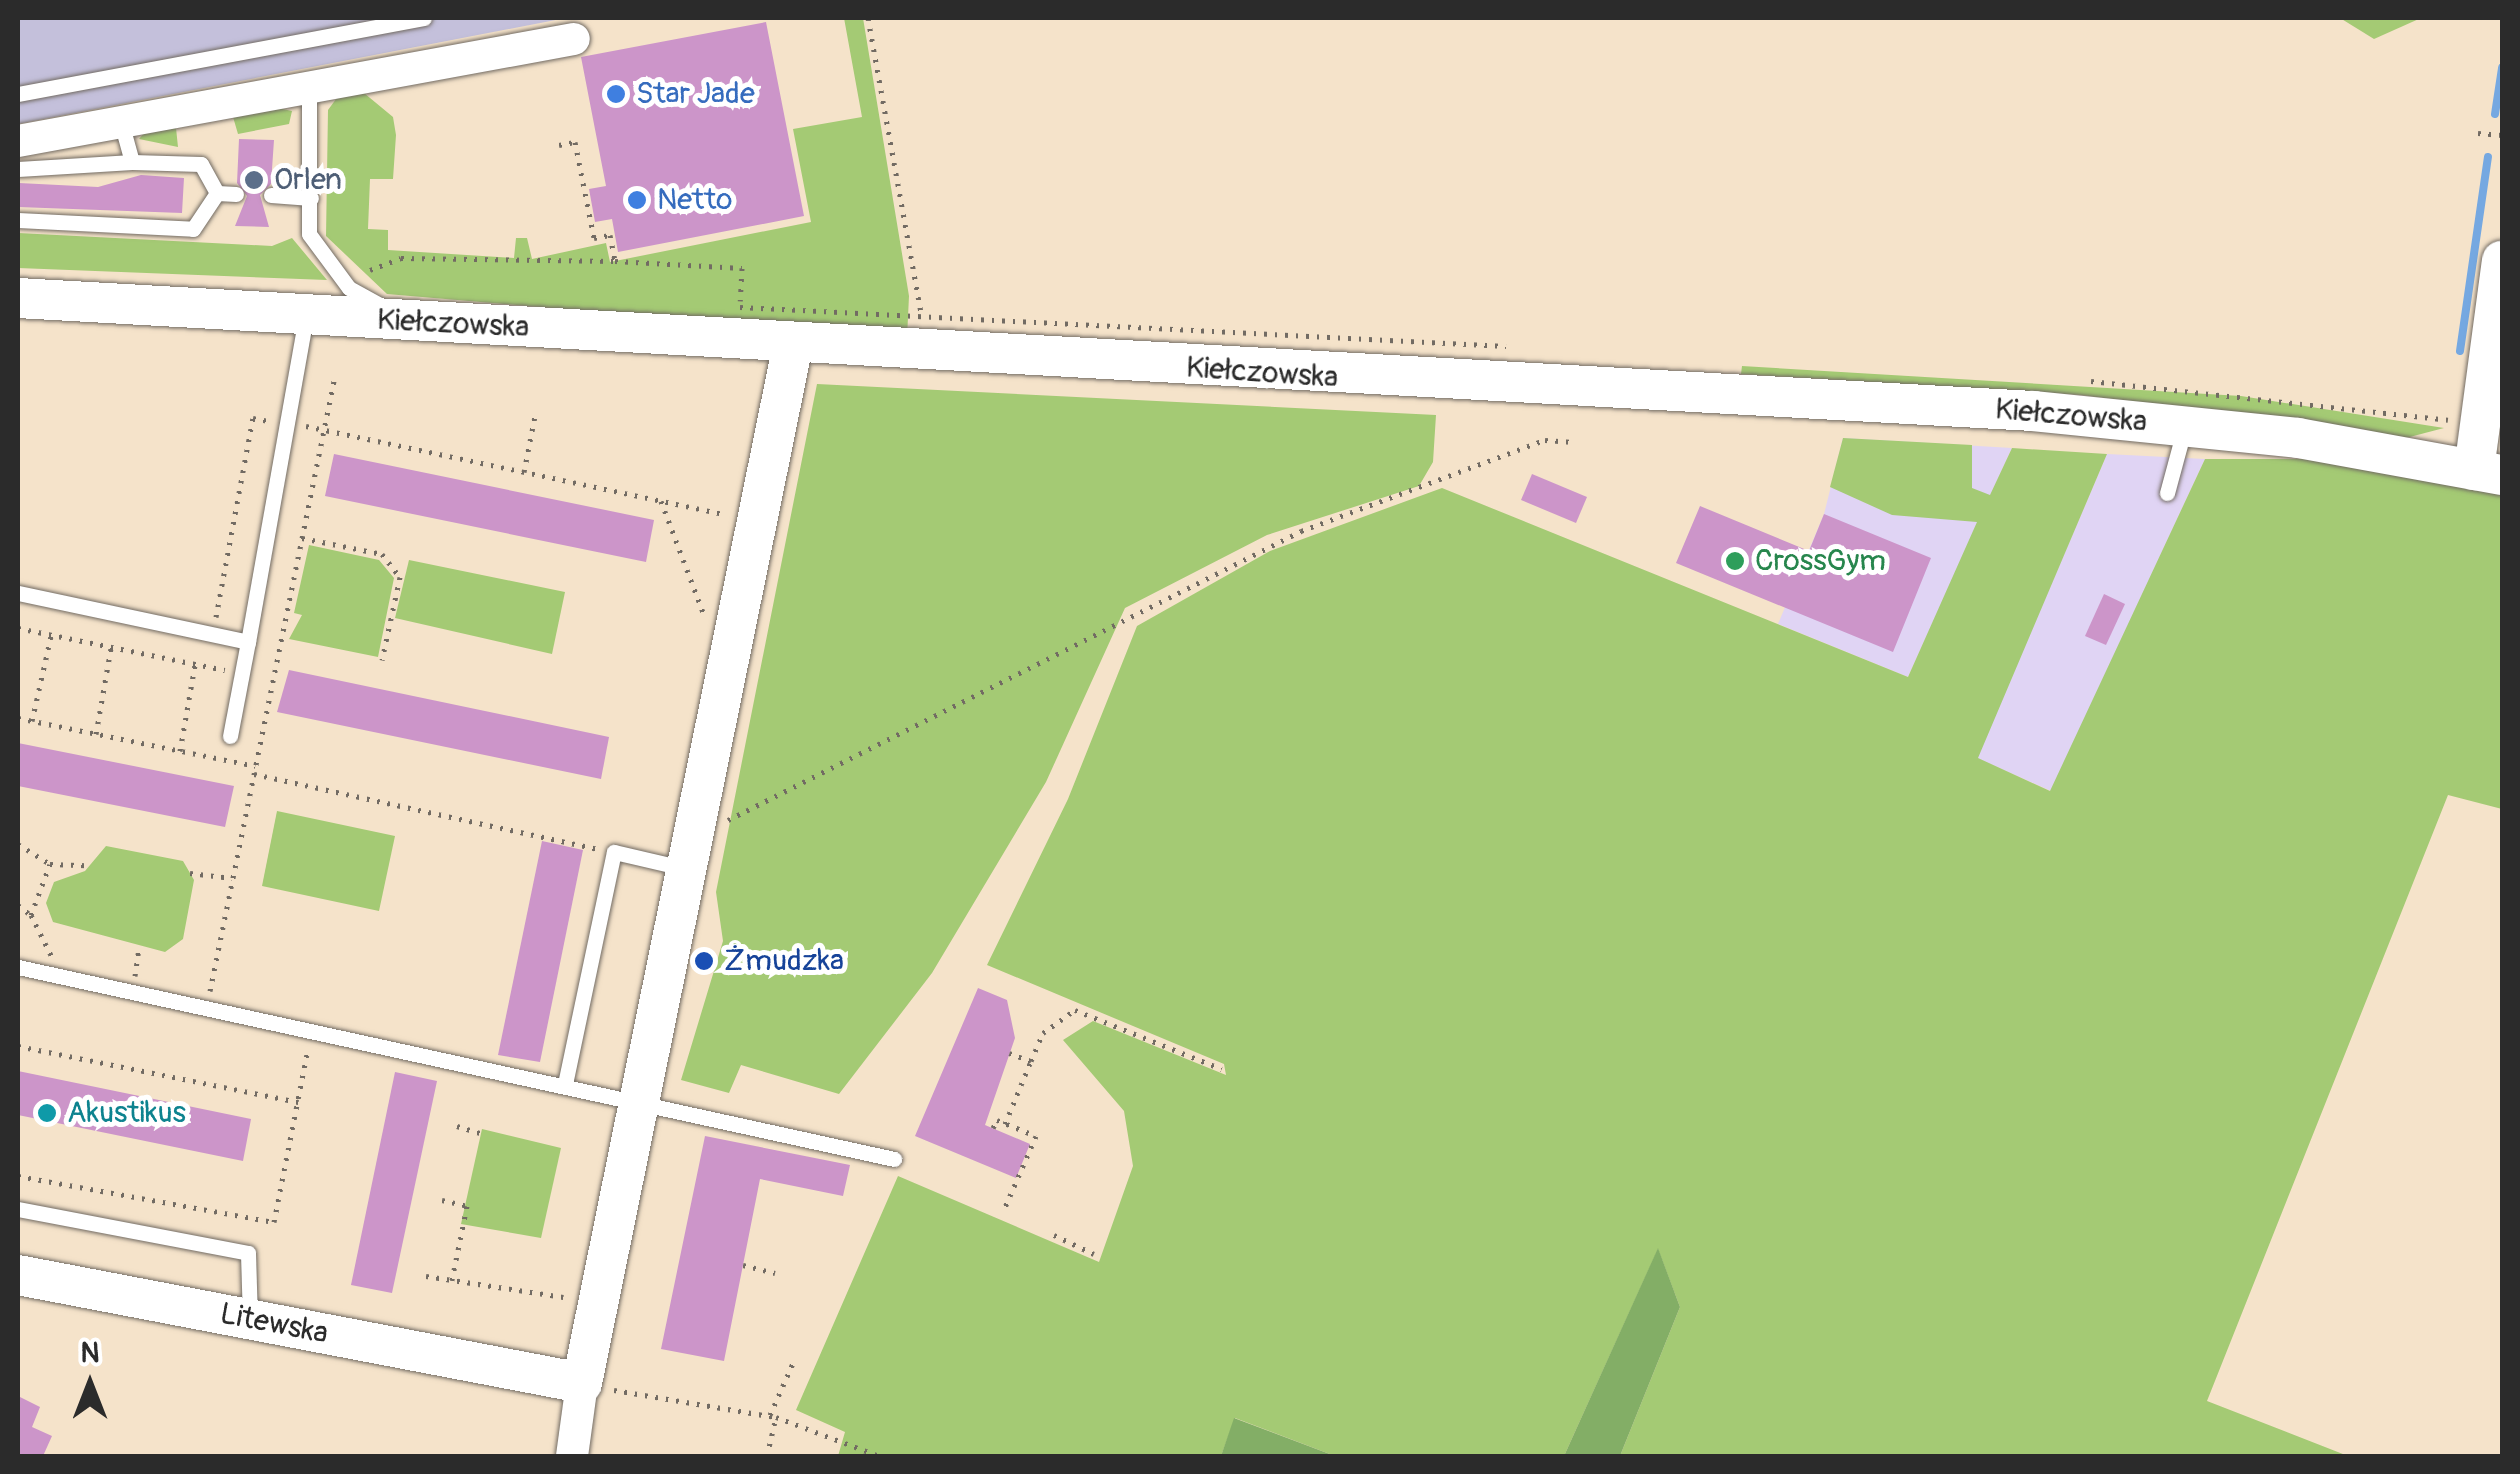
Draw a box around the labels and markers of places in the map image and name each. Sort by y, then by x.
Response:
place label: Star Jade [636,76,755,112]
marker: Star Jade [605,83,627,105]
place label: Orlen [274,162,342,198]
marker: Orlen [243,169,265,191]
place label: Netto [657,182,732,218]
marker: Netto [626,189,648,211]
place label: CrossGym [1755,543,1886,579]
marker: CrossGym [1724,550,1746,572]
place label: Żmudzka [724,943,844,979]
marker: Żmudzka [693,950,715,972]
place label: Akustikus [67,1095,186,1131]
marker: Akustikus [36,1102,58,1124]

